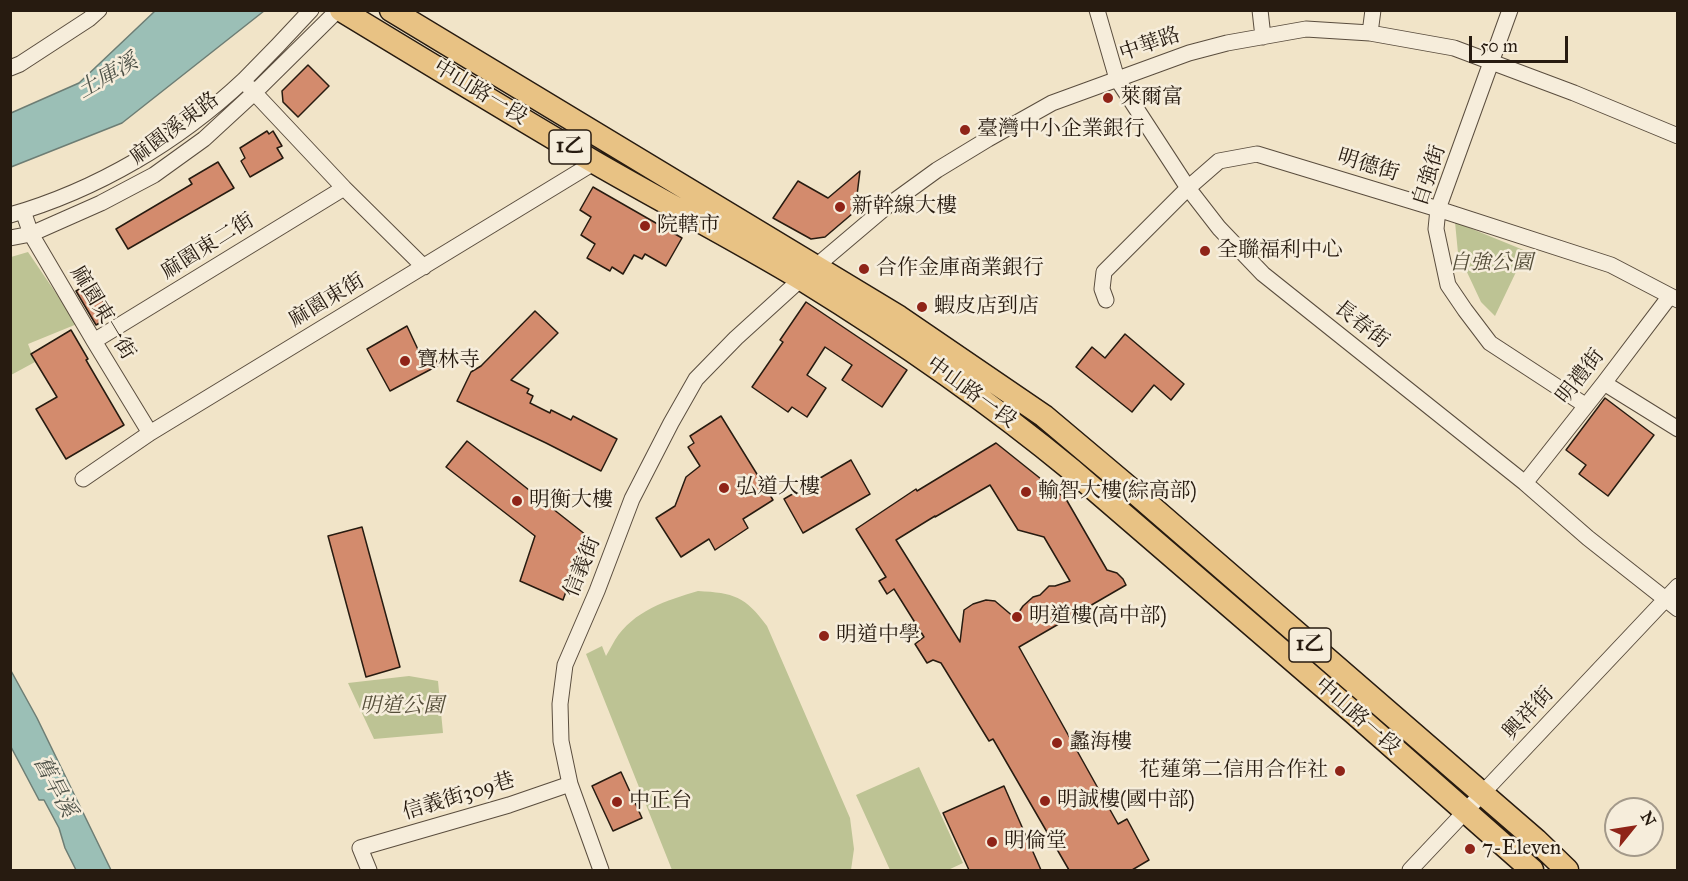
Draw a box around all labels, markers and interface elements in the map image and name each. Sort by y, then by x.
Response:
street label: 中華路 [1116,23,1184,67]
scale bar [1472,24,1571,62]
text: 50 m [1480,35,1518,57]
water label: 土庫溪 [73,49,143,105]
street label: 中山路一段 [429,55,531,131]
place label: 萊爾富 [1120,85,1183,111]
street label: 麻園溪東路 [125,87,225,171]
marker: 萊爾富 [1101,91,1115,105]
place label: 臺灣中小企業銀行 [977,117,1145,143]
marker: 臺灣中小企業銀行 [958,123,972,137]
road number: 1乙 [549,130,591,164]
street label: 自強街 [1408,142,1452,210]
street label: 明德街 [1334,145,1402,187]
place label: 新幹線大樓 [852,194,957,220]
marker: 新幹線大樓 [833,200,847,214]
street label: 麻園東二街 [157,208,259,286]
place label: 院轄市 [657,213,720,239]
marker: 院轄市 [638,219,652,233]
place label: 全聯福利中心 [1217,238,1343,264]
marker: 全聯福利中心 [1198,244,1212,258]
park label: 自強公園 [1449,251,1533,277]
place label: 合作金庫商業銀行 [876,256,1044,282]
street label: 麻園東一街 [64,262,140,364]
marker: 合作金庫商業銀行 [857,262,871,276]
street label: 麻園東街 [285,269,369,333]
place label: 蝦皮店到店 [934,294,1039,320]
street label: 長春街 [1328,296,1394,354]
marker: 蝦皮店到店 [915,300,929,314]
street label: 明禮街 [1552,344,1610,410]
place label: 寶林寺 [417,348,480,374]
street label: 中山路一段 [921,352,1021,434]
marker: 寶林寺 [398,354,412,368]
place label: 弘道大樓 [736,475,820,501]
place label: 輸智大樓(綜高部) [1038,479,1197,505]
marker: 弘道大樓 [717,481,731,495]
marker: 輸智大樓(綜高部) [1019,485,1033,499]
place label: 明衡大樓 [529,488,613,514]
marker: 明衡大樓 [510,494,524,508]
street label: 信義街 [560,533,606,601]
place label: 明道樓(高中部) [1029,604,1167,630]
marker: 明道樓(高中部) [1010,610,1024,624]
place label: 明道中學 [836,623,920,649]
road number: 1乙 [1289,628,1331,662]
marker: 明道中學 [817,629,831,643]
street label: 中山路一段 [1309,673,1405,761]
street label: 興祥街 [1498,682,1560,746]
park label: 明道公園 [360,694,444,720]
place label: 蠡海樓 [1069,730,1132,756]
marker: 蠡海樓 [1050,736,1064,750]
water label: 舊旱溪 [27,752,81,822]
place label: 花蓮第二信用合作社 [1139,758,1328,784]
marker: 花蓮第二信用合作社 [1333,764,1347,778]
street label: 信義街309巷 [400,768,518,826]
place label: 明誠樓(國中部) [1057,788,1195,814]
place label: 中正台 [629,789,692,815]
marker: 明誠樓(國中部) [1038,794,1052,808]
marker: 中正台 [610,795,624,809]
north arrow [1604,797,1664,857]
text: N [1637,808,1660,829]
place label: 明倫堂 [1004,829,1067,855]
marker: 明倫堂 [985,835,999,849]
place label: 7-Eleven [1482,836,1561,862]
marker: 7-Eleven [1463,842,1477,856]

